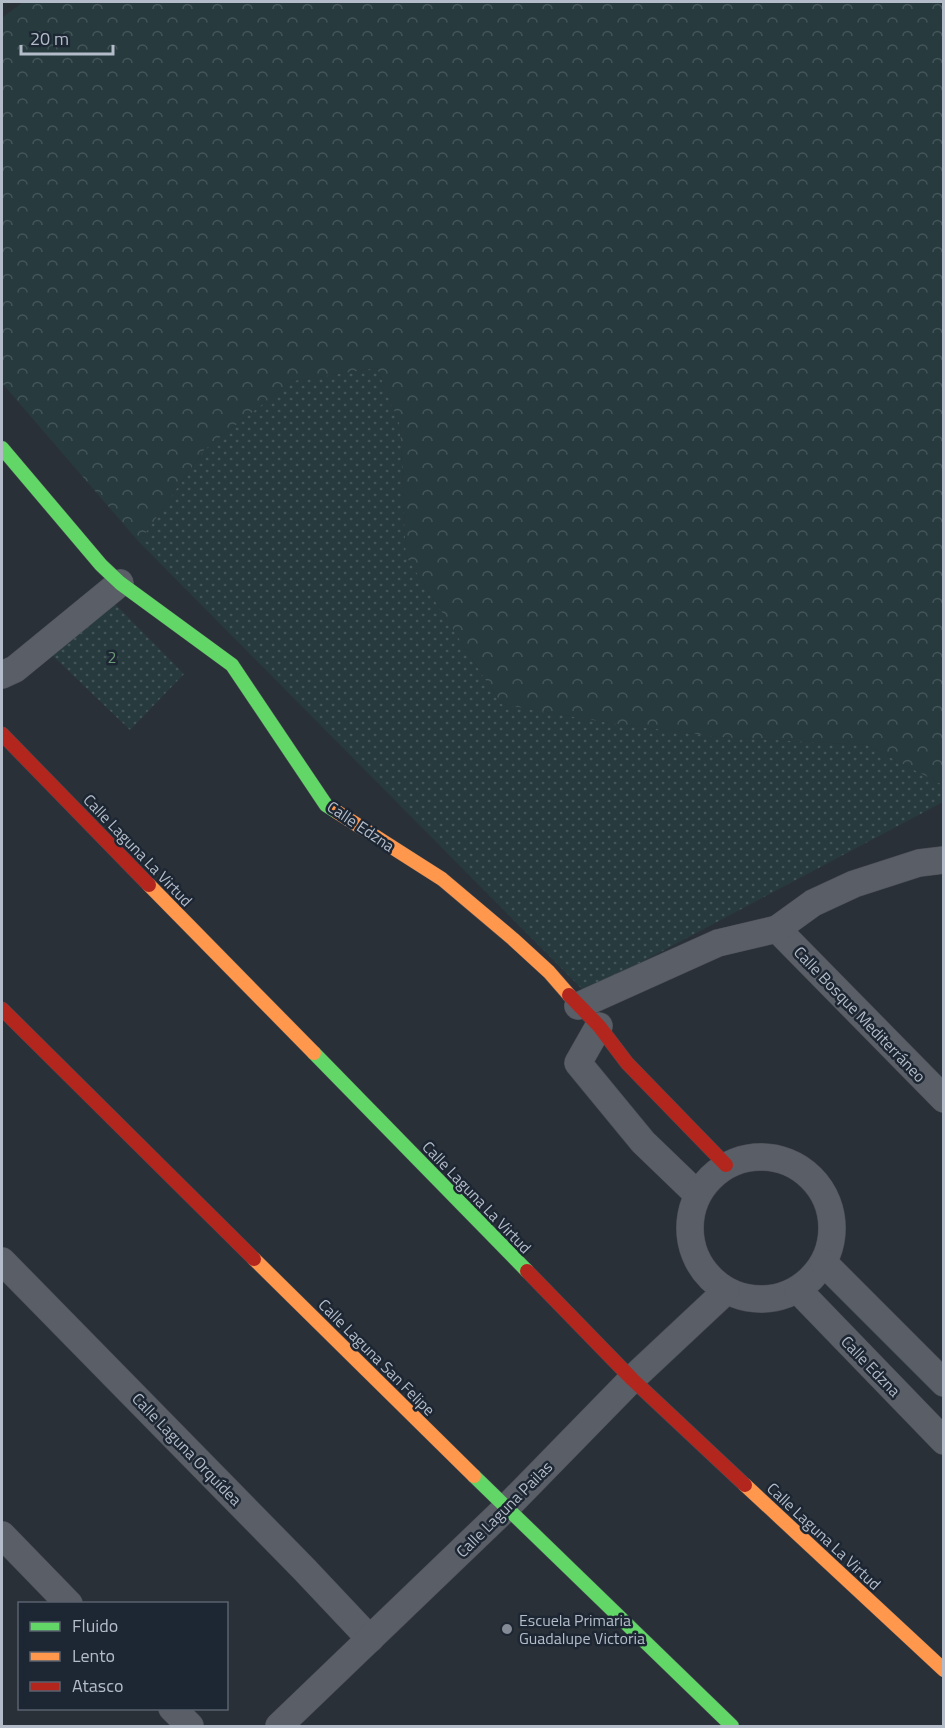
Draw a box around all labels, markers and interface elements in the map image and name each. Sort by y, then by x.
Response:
scale bar [21,18,112,56]
text: 20 m [30,25,69,52]
park label: 2 [108,645,116,669]
street label: Calle Laguna La Virtud [78,788,198,912]
street label: Calle Edzna [322,795,400,857]
street label: Calle Bosque Mediterráneo [788,940,932,1088]
street label: Calle Laguna La Virtud [417,1135,537,1259]
street label: Calle Laguna San Felipe [313,1293,441,1421]
street label: Calle Edzna [836,1330,906,1402]
street label: Calle Laguna Orquídea [127,1387,247,1511]
street label: Calle Laguna Pailas [450,1455,558,1563]
street label: Calle Laguna La Virtud [762,1477,886,1595]
legend [18,1602,228,1710]
place label: Escuela Primaria Guadalupe Victoria [519,1608,645,1650]
text: Fluido [72,1612,118,1639]
marker: Escuela Primaria Guadalupe Victoria [500,1622,514,1636]
text: Lento [72,1642,115,1669]
text: Atasco [72,1672,123,1699]

